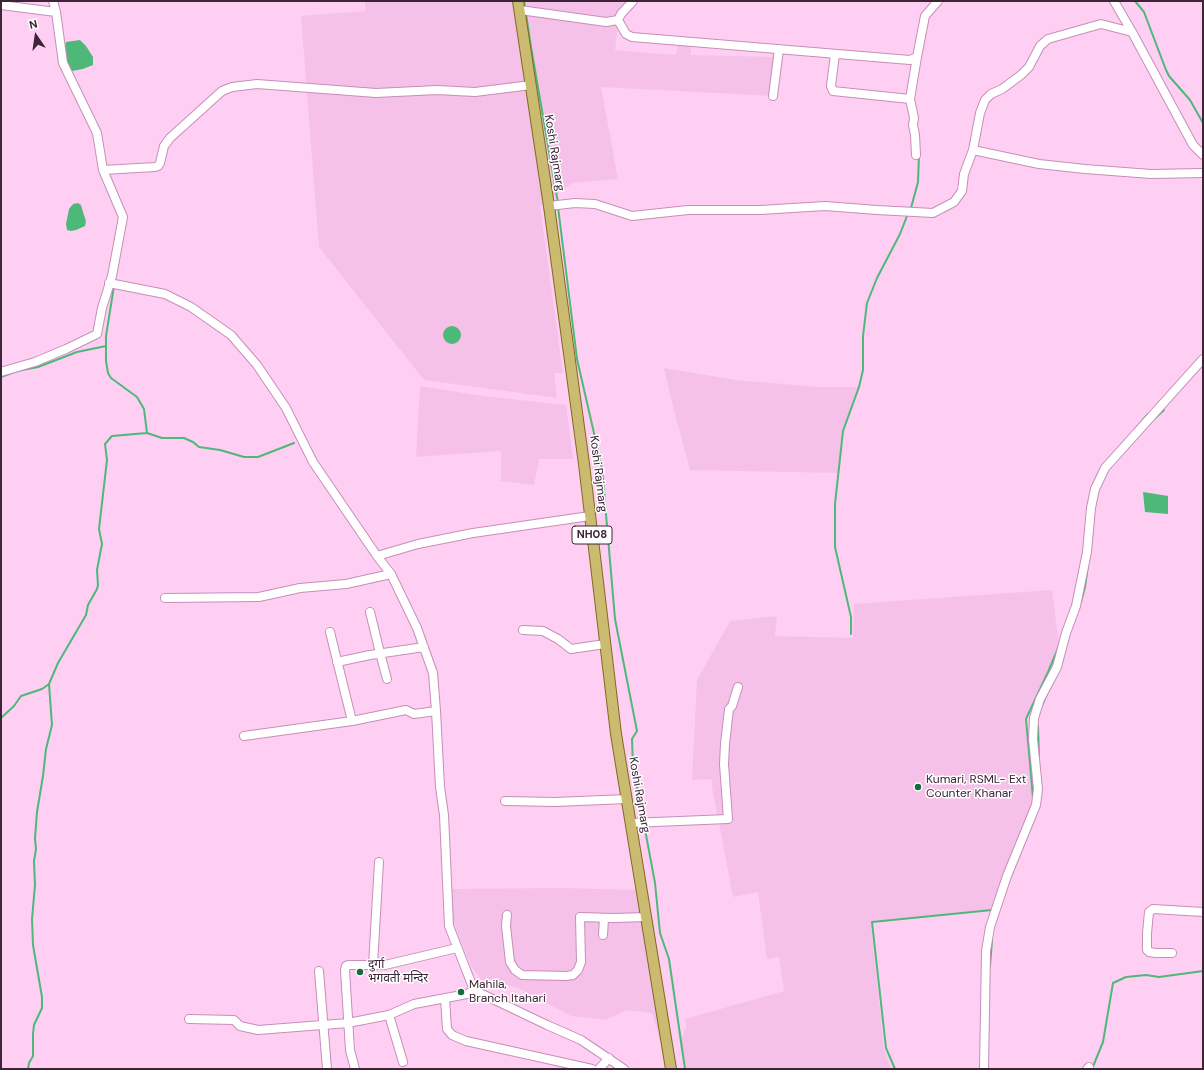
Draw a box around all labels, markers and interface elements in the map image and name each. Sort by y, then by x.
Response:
north arrow [16,16,56,56]
text: N [28,17,39,32]
street label: Koshi Rajmarg [541,114,567,192]
street label: Koshi Rajmarg [586,435,610,513]
road number: NH08 [572,526,612,544]
street label: Koshi Rajmarg [625,756,653,834]
place label: Kumari, RSML- Ext Counter Khanar [926,773,1026,801]
marker: Kumari, RSML- Ext Counter Khanar [913,782,923,792]
place label: दुर्गा भगवती मन्दिर [368,958,428,986]
marker: दुर्गा भगवती मन्दिर [355,967,365,977]
place label: Mahila, Branch Itahari [469,978,546,1006]
marker: Mahila, Branch Itahari [456,987,466,997]

